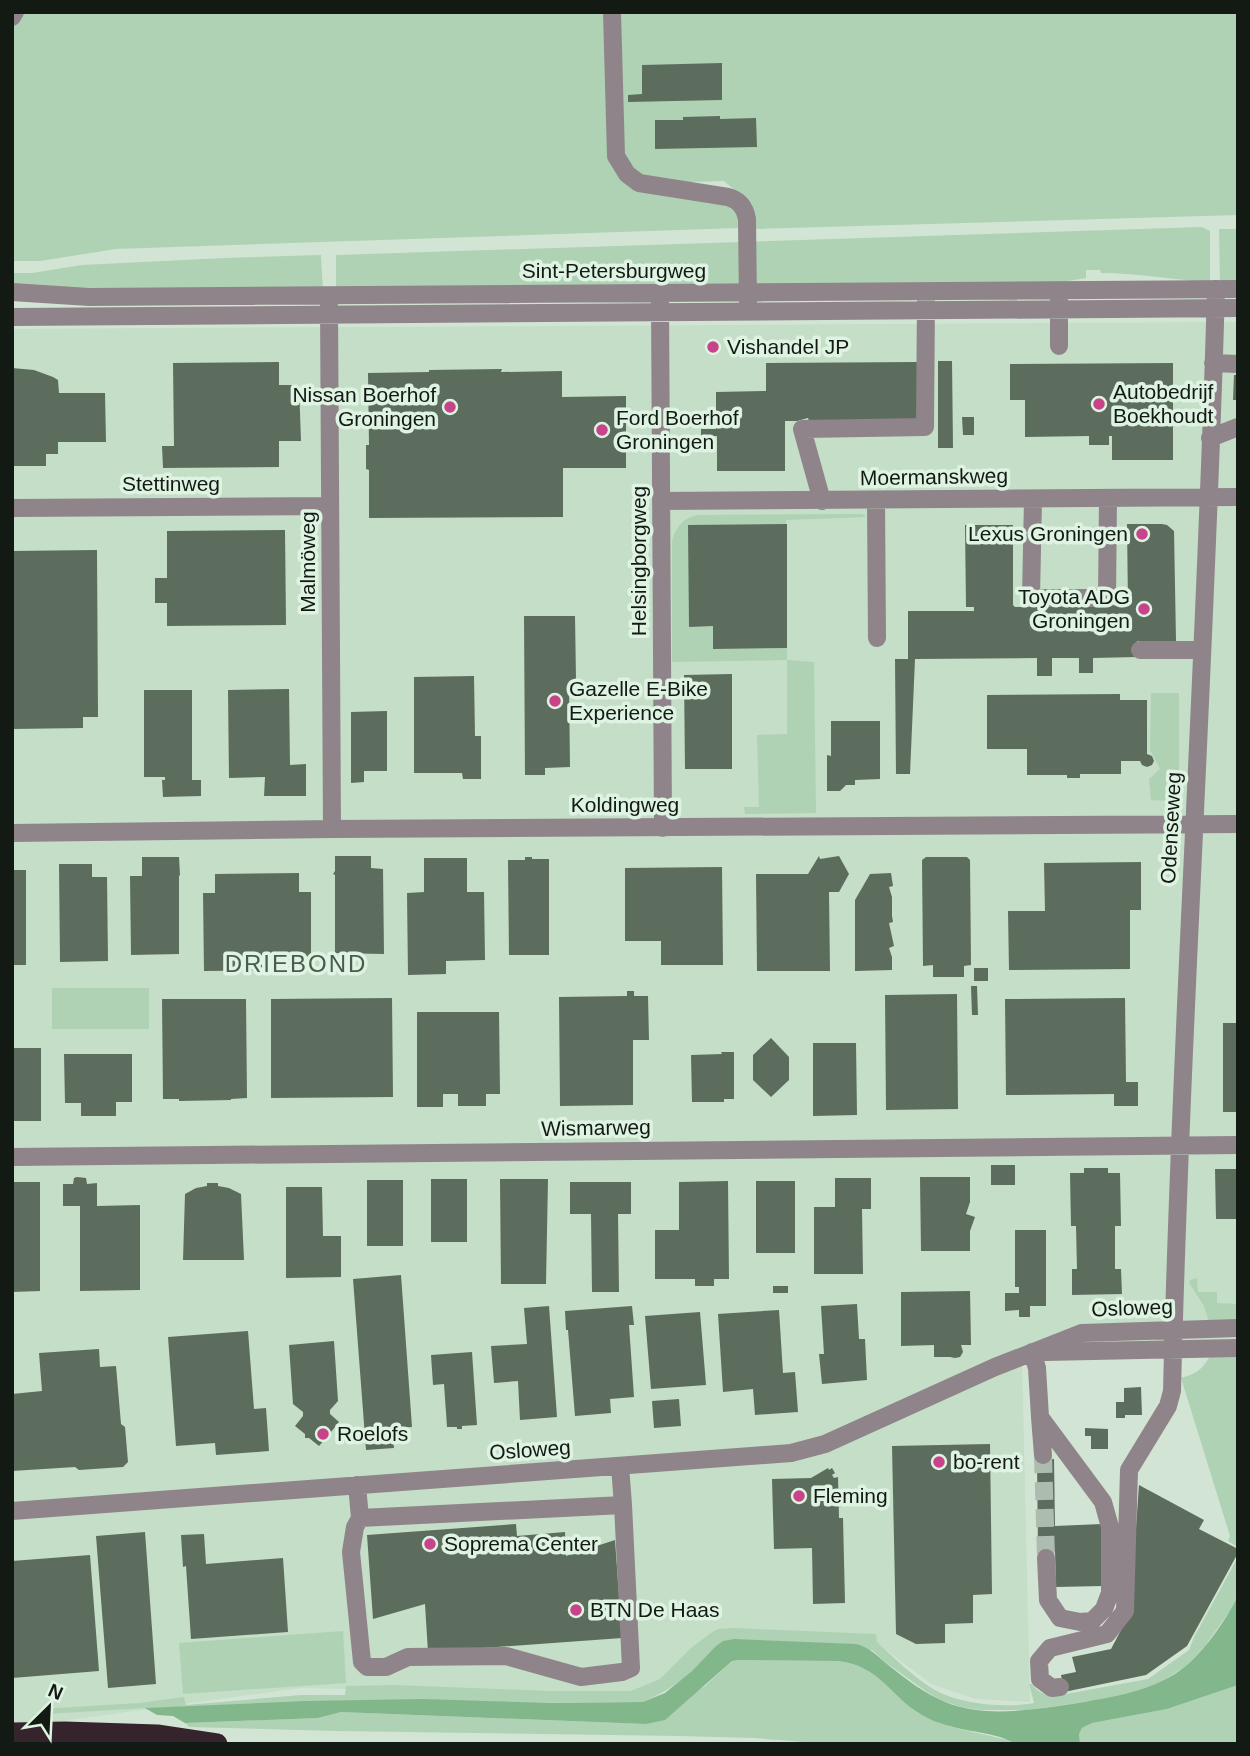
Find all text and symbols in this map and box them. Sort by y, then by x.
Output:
street label: Sint-Petersburgweg [522,259,706,282]
place label: Vishandel JP [727,335,849,358]
marker: Vishandel JP [705,339,721,355]
place label: Autobedrijf Boekhoudt [1113,380,1214,427]
place label: Nissan Boerhof Groningen [292,383,436,430]
marker: Autobedrijf Boekhoudt [1091,396,1107,412]
marker: Nissan Boerhof Groningen [442,399,458,415]
place label: Ford Boerhof Groningen [616,406,739,453]
marker: Ford Boerhof Groningen [594,422,610,438]
street label: Moermanskweg [860,464,1008,489]
street label: Stettinweg [122,472,220,495]
street label: Helsingborgweg [627,486,650,636]
street label: Malmöweg [296,511,319,613]
place label: Lexus Groningen [968,522,1128,545]
marker: Lexus Groningen [1134,526,1150,542]
place label: Toyota ADG Groningen [1018,585,1130,632]
marker: Toyota ADG Groningen [1136,601,1152,617]
place label: Gazelle E-Bike Experience [569,677,708,724]
marker: Gazelle E-Bike Experience [547,693,563,709]
street label: Odenseweg [1156,771,1185,885]
street label: Koldingweg [571,793,679,816]
district label: DRIEBOND [225,950,367,977]
street label: Wismarweg [541,1115,651,1140]
street label: Osloweg [1091,1295,1173,1320]
place label: Roelofs [337,1422,408,1445]
marker: Roelofs [315,1426,331,1442]
street label: Osloweg [488,1435,572,1464]
place label: bo-rent [953,1450,1020,1473]
marker: bo-rent [931,1454,947,1470]
place label: Fleming [813,1484,888,1507]
marker: Fleming [791,1488,807,1504]
place label: Soprema Center [444,1532,598,1555]
marker: Soprema Center [422,1536,438,1552]
place label: BTN De Haas [590,1598,720,1621]
marker: BTN De Haas [568,1602,584,1618]
north arrow [14,1672,84,1742]
text: N [45,1680,66,1704]

